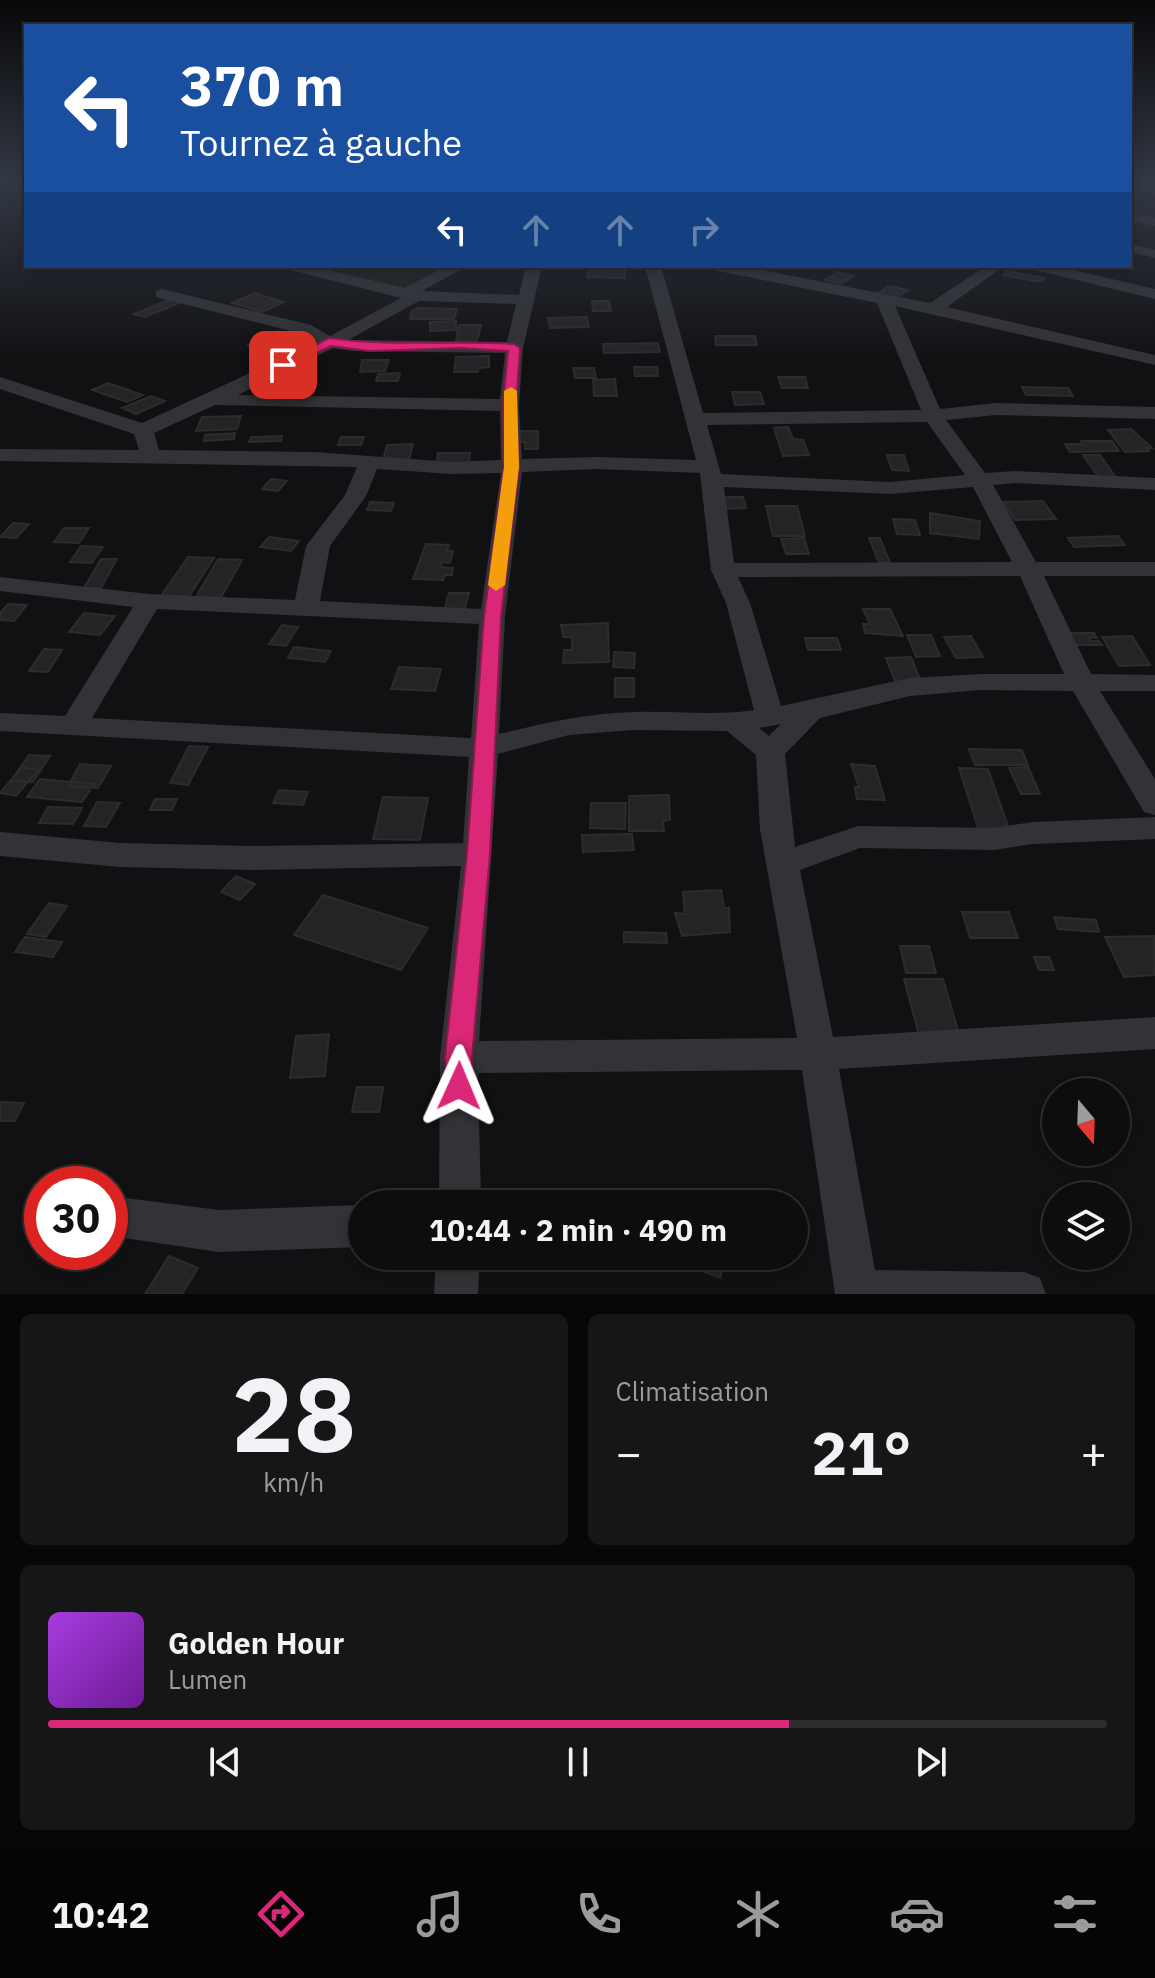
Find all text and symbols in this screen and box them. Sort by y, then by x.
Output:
text: 370 m [180,49,344,121]
icon: left [48,56,152,160]
text: Tournez à gauche [180,119,462,166]
icon: left [430,208,474,252]
icon: ahead [514,208,558,252]
icon: ahead [598,208,642,252]
icon: right [682,208,726,252]
pin [249,331,317,399]
icon: arrive [261,343,305,387]
position arrow [417,1044,501,1128]
north arrow [1042,1078,1130,1166]
map controls [1042,1078,1130,1270]
speed limit sign: 30 [24,1166,128,1270]
button: layers [1042,1182,1130,1270]
text: 10:44 · 2 min · 490 m [429,1210,727,1249]
text: 28 [231,1345,356,1481]
text: Climatisation [616,1374,769,1408]
text: 21° [811,1413,911,1492]
text: − [616,1424,642,1481]
text: + [1081,1424,1107,1481]
text: km/h [263,1465,324,1499]
text: Golden Hour [168,1623,344,1662]
text: Lumen [168,1662,247,1696]
icon: previous [203,1740,247,1784]
icon: pause [556,1740,600,1784]
icon: next [909,1740,953,1784]
icon: directions [253,1886,309,1942]
icon: music [412,1886,468,1942]
icon: phone [571,1886,627,1942]
icon: climate [730,1886,786,1942]
icon: car [889,1886,945,1942]
icon: filters [1047,1886,1103,1942]
text: 10:42 [51,1891,150,1938]

